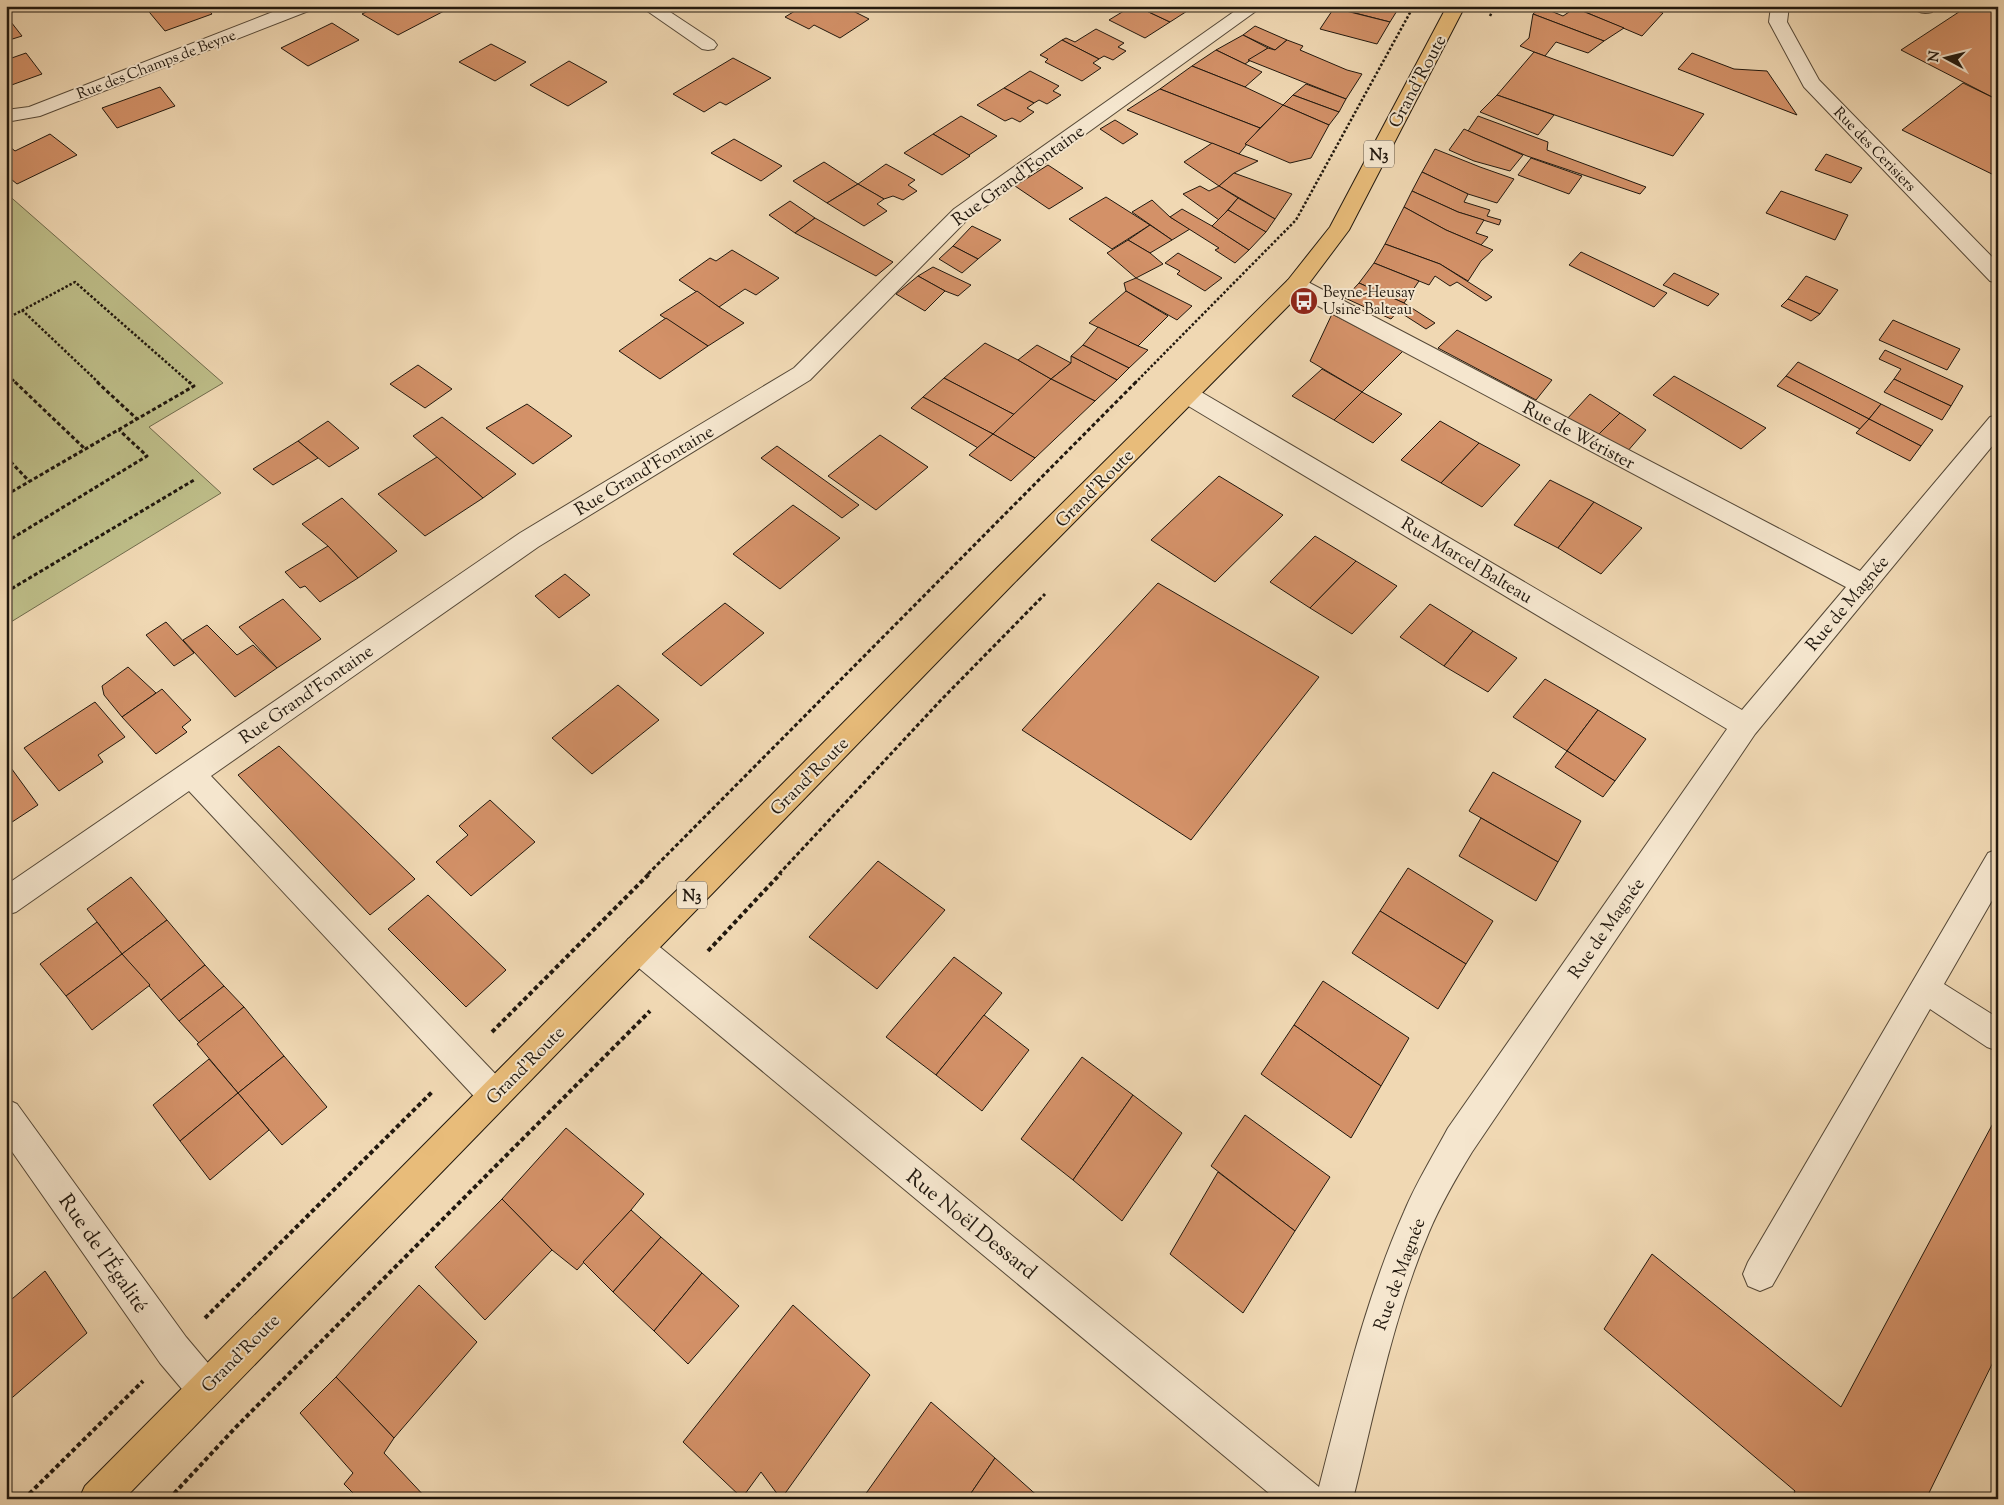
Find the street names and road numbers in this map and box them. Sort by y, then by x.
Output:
street label: Rue des Champs de Beyne [74,25,239,105]
street label: Grand'Route [1383,31,1454,133]
street label: Rue des Cerisiers [1828,103,1920,197]
street label: Rue Grand'Fontaine [947,120,1091,234]
road number: N3 [1364,140,1394,168]
street label: Rue de Wérister [1517,396,1639,477]
street label: Rue Grand'Fontaine [570,420,720,524]
street label: Grand'Route [1050,444,1141,535]
street label: Rue Marcel Balteau [1395,512,1537,611]
street label: Rue de Magnée [1801,551,1896,658]
street label: Rue Grand'Fontaine [235,640,379,752]
street label: Grand'Route [765,732,856,823]
street label: Rue de Magnée [1563,873,1652,985]
road number: N3 [677,882,707,908]
street label: Grand'Route [481,1021,572,1112]
street label: Rue Noël Dessard [899,1163,1043,1288]
street label: Rue de l'Égalité [50,1189,155,1320]
street label: Rue de Magnée [1369,1215,1433,1334]
street label: Grand'Route [196,1309,287,1400]

